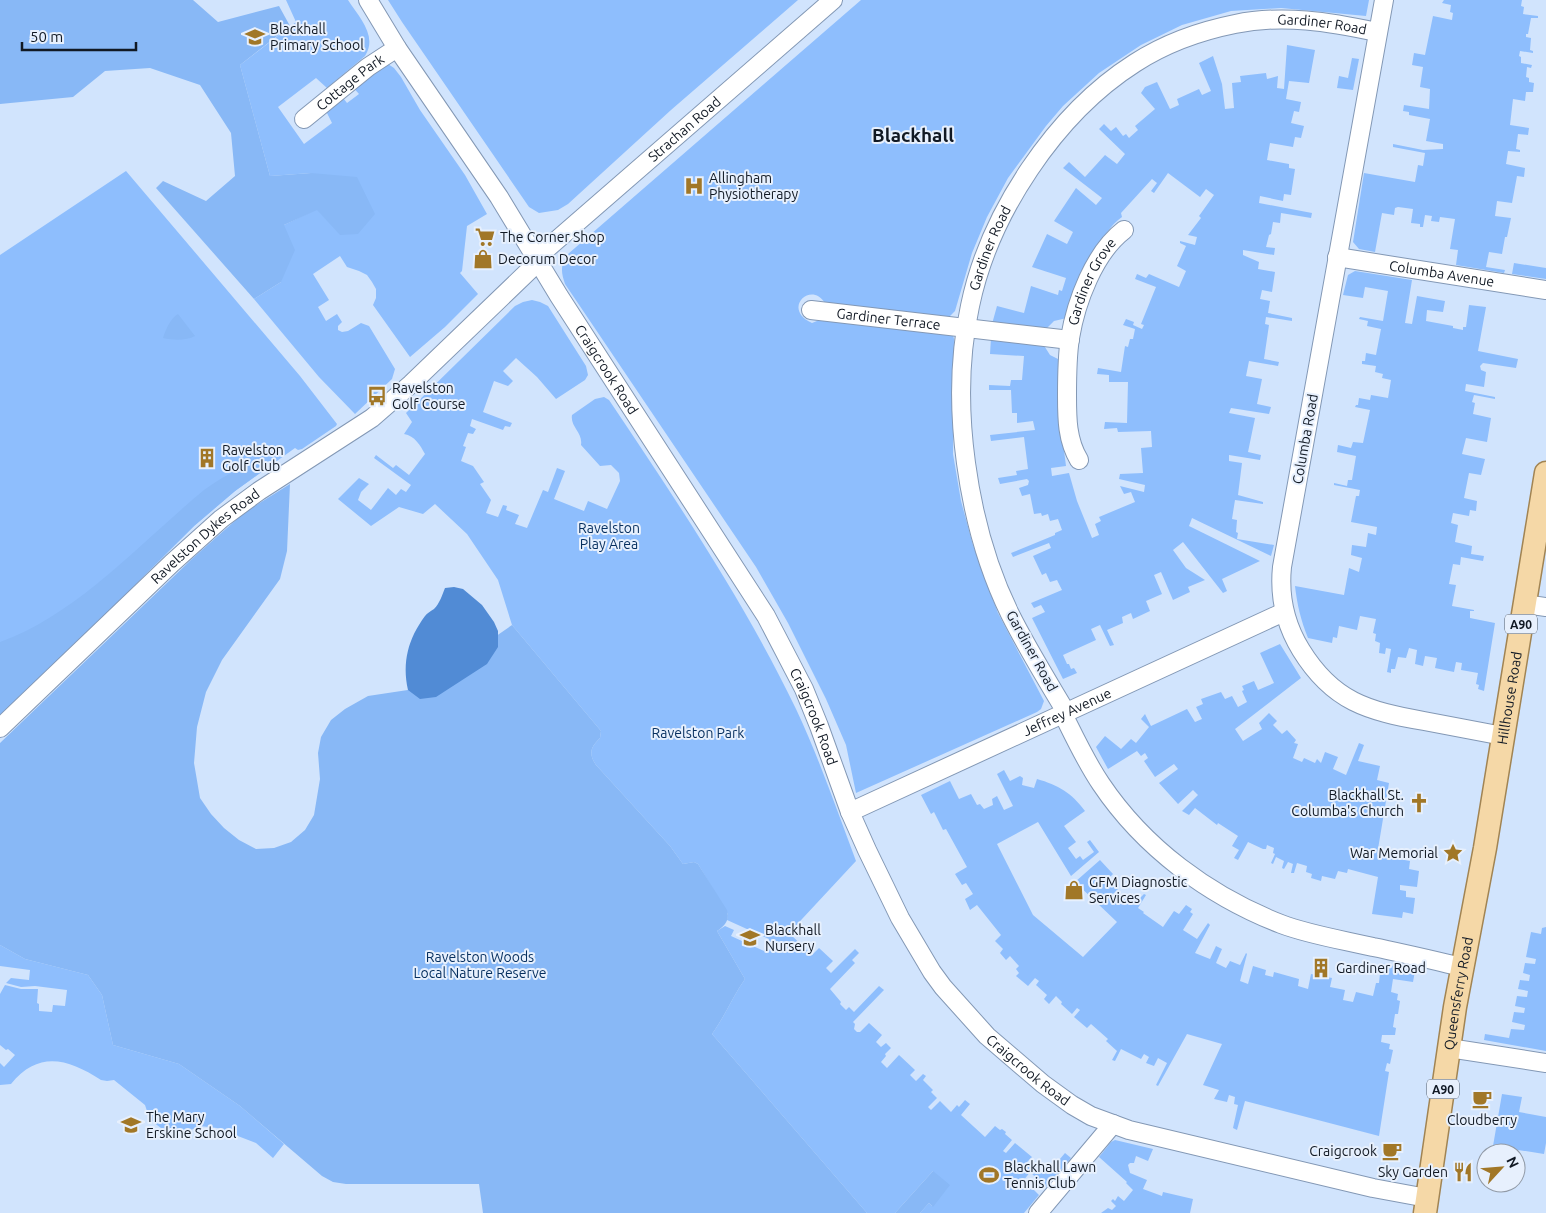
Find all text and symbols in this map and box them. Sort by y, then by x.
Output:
street label: Gardiner Road [1277,11,1368,38]
scale bar [22,20,136,52]
place label: Blackhall Primary School [270,21,364,53]
school or university icon: Blackhall Primary School [244,26,266,48]
text: 50 m [30,28,63,45]
street label: Cottage Park [313,51,387,114]
street label: Strachan Road [645,93,724,165]
district label: Blackhall [872,124,954,146]
place label: Allingham Physiotherapy [709,170,799,202]
hospital icon: Allingham Physiotherapy [683,175,705,197]
street label: Gardiner Road [966,203,1014,292]
supermarket icon: The Corner Shop [474,226,496,248]
place label: The Corner Shop [500,229,605,245]
street label: Gardiner Grove [1065,235,1119,327]
shop icon: Decorum Decor [472,248,494,270]
place label: Decorum Decor [498,251,597,267]
street label: Columba Avenue [1388,257,1495,290]
street label: Gardiner Terrace [836,305,941,333]
street label: Craigcrook Road [572,322,641,417]
place label: Ravelston Golf Course [392,380,466,412]
bus stop icon: Ravelston Golf Course [366,385,388,407]
street label: Columba Road [1289,393,1321,485]
place label: Ravelston Golf Club [222,442,284,474]
building icon: Ravelston Golf Club [196,447,218,469]
street label: Ravelston Dykes Road [147,485,263,587]
park label: Ravelston Play Area [578,520,640,552]
street label: Gardiner Road [1003,608,1061,694]
road number: A90 [1505,614,1537,634]
street label: Hillhouse Road [1494,650,1525,746]
street label: Craigcrook Road [787,665,840,767]
street label: Jeffrey Avenue [1020,685,1114,739]
park label: Ravelston Park [652,725,744,741]
place label: Blackhall St. Columba's Church [1291,787,1404,819]
church icon: Blackhall St. Columba's Church [1408,792,1430,814]
place icon: War Memorial [1442,842,1464,864]
place label: War Memorial [1350,845,1438,861]
place label: GFM Diagnostic Services [1089,874,1188,906]
shop icon: GFM Diagnostic Services [1063,879,1085,901]
place label: Blackhall Nursery [765,922,821,954]
school or university icon: Blackhall Nursery [739,927,761,949]
street label: Queensferry Road [1441,936,1476,1051]
park label: Ravelston Woods Local Nature Reserve [413,949,547,981]
building icon: Gardiner Road [1310,957,1332,979]
place label: Gardiner Road [1336,960,1426,976]
street label: Craigcrook Road [983,1031,1073,1109]
road number: A90 [1427,1080,1459,1098]
cafe icon: Cloudberry [1471,1088,1493,1110]
place label: The Mary Erskine School [146,1109,237,1141]
place label: Cloudberry [1447,1112,1517,1128]
school or university icon: The Mary Erskine School [120,1114,142,1136]
cafe icon: Craigcrook [1381,1140,1403,1162]
place label: Craigcrook [1309,1143,1377,1159]
north arrow [1476,1143,1526,1193]
text: N [1503,1154,1522,1171]
place label: Blackhall Lawn Tennis Club [1004,1159,1096,1191]
restaurant icon: Sky Garden [1452,1161,1474,1183]
sports icon: Blackhall Lawn Tennis Club [978,1164,1000,1186]
place label: Sky Garden [1378,1164,1448,1180]

